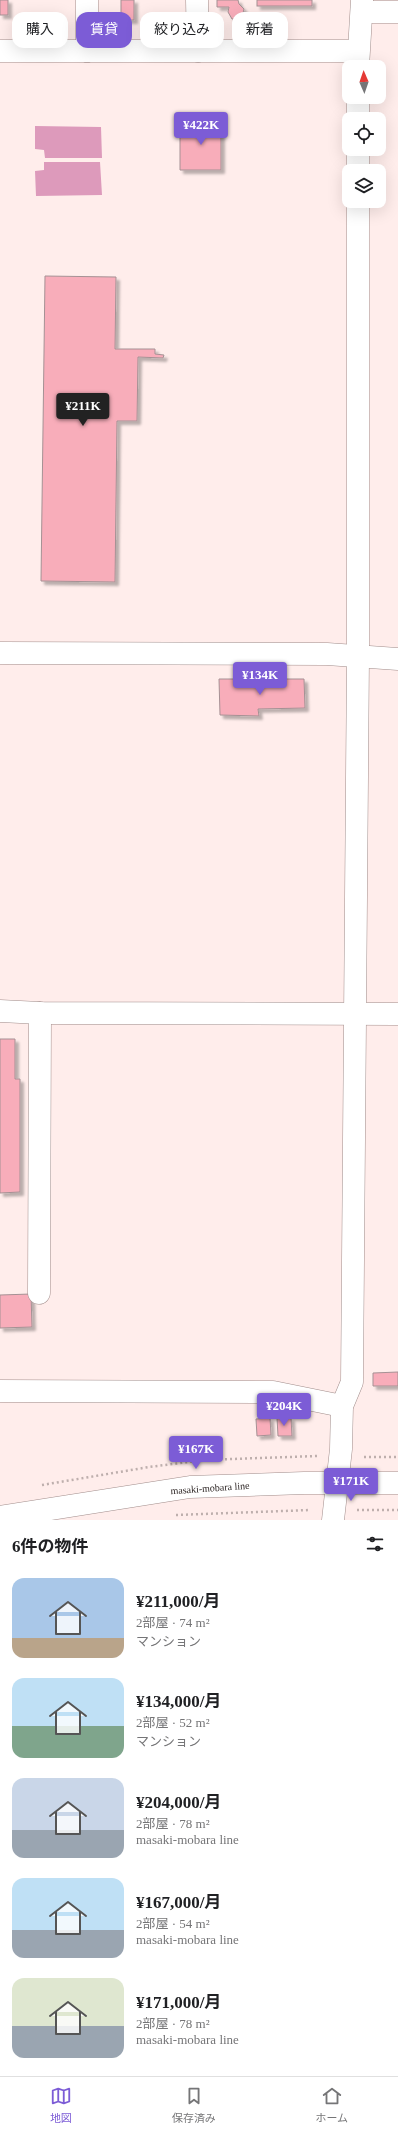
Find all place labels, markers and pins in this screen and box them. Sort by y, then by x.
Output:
pin: ¥422K [173,112,229,146]
pin: ¥211K [55,393,111,427]
pin: ¥134K [232,662,288,696]
pin: ¥204K [256,1393,312,1427]
pin: ¥167K [168,1436,224,1470]
pin: ¥171K [323,1468,379,1502]

